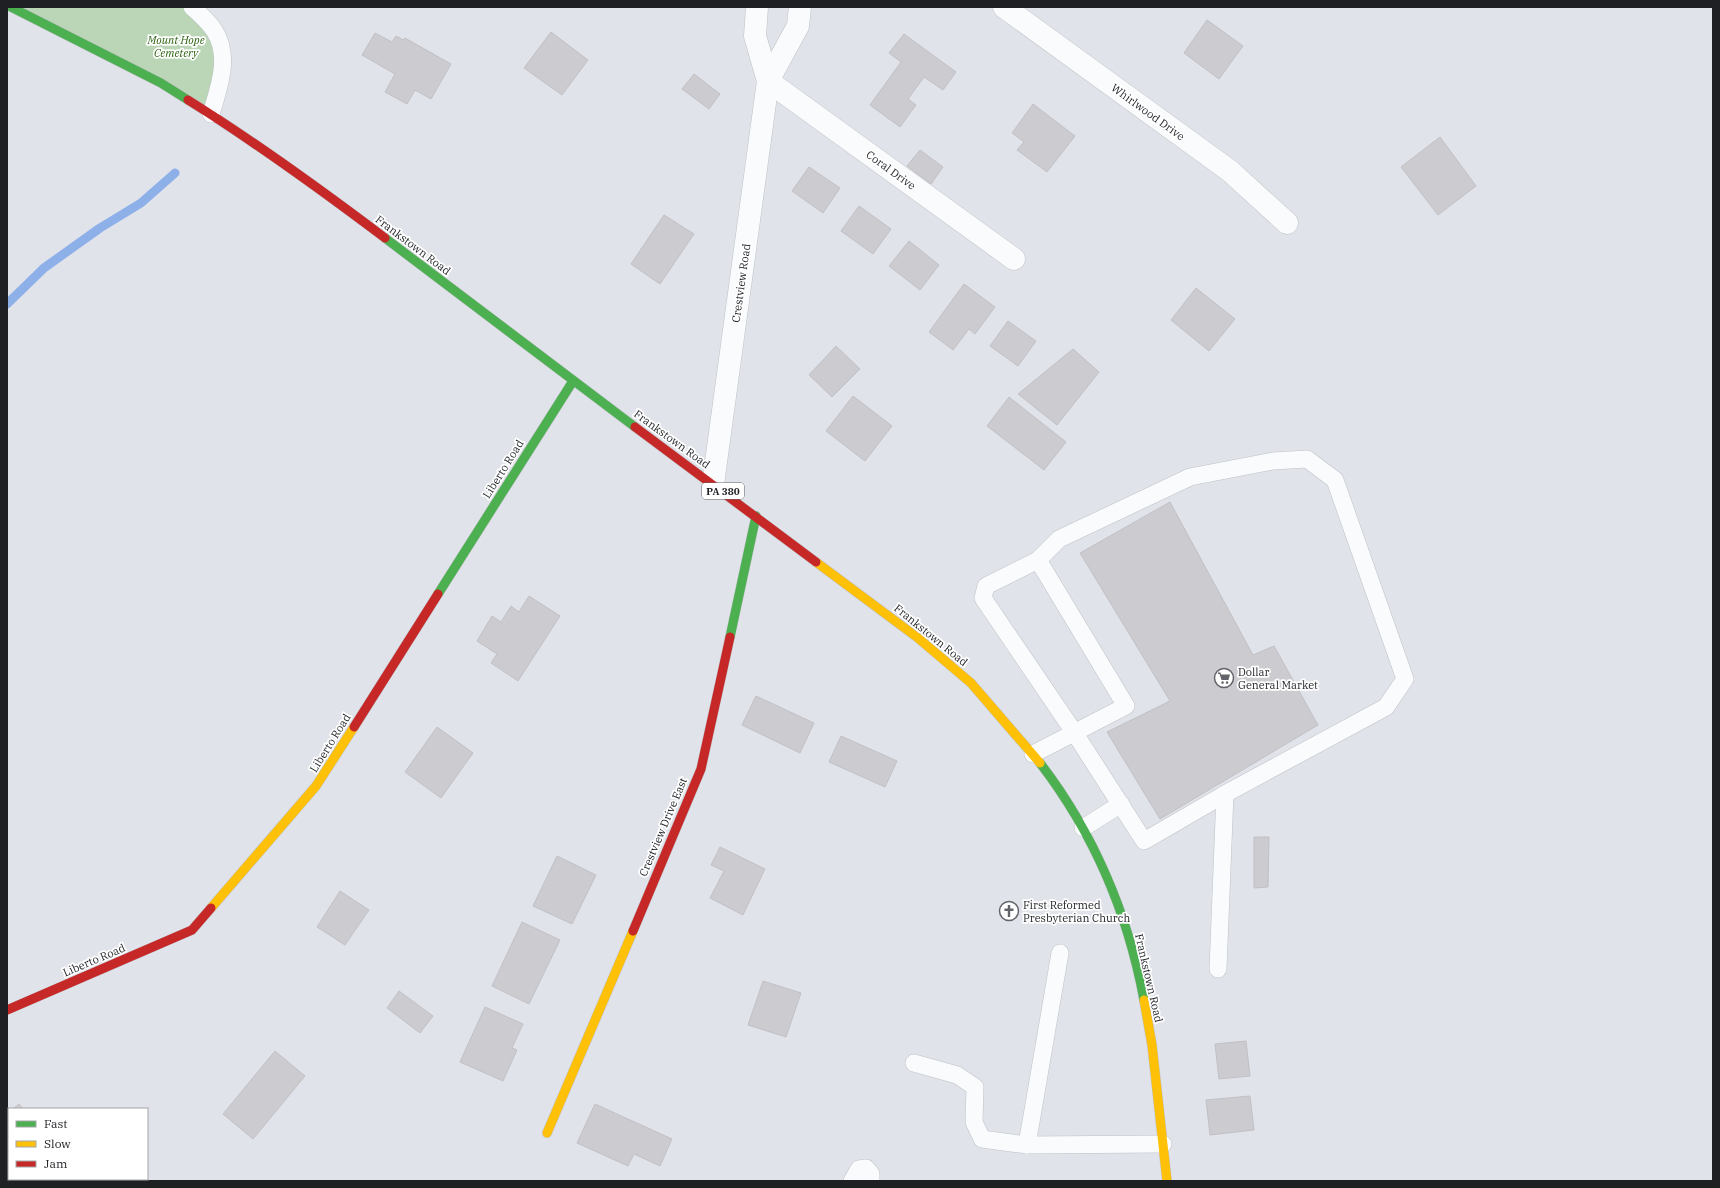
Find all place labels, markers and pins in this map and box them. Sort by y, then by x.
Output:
place label: Dollar General Market [1238,665,1318,692]
supermarket icon: Dollar General Market [1213,667,1235,689]
place label: First Reformed Presbyterian Church [1023,898,1130,925]
church icon: First Reformed Presbyterian Church [998,900,1020,922]

